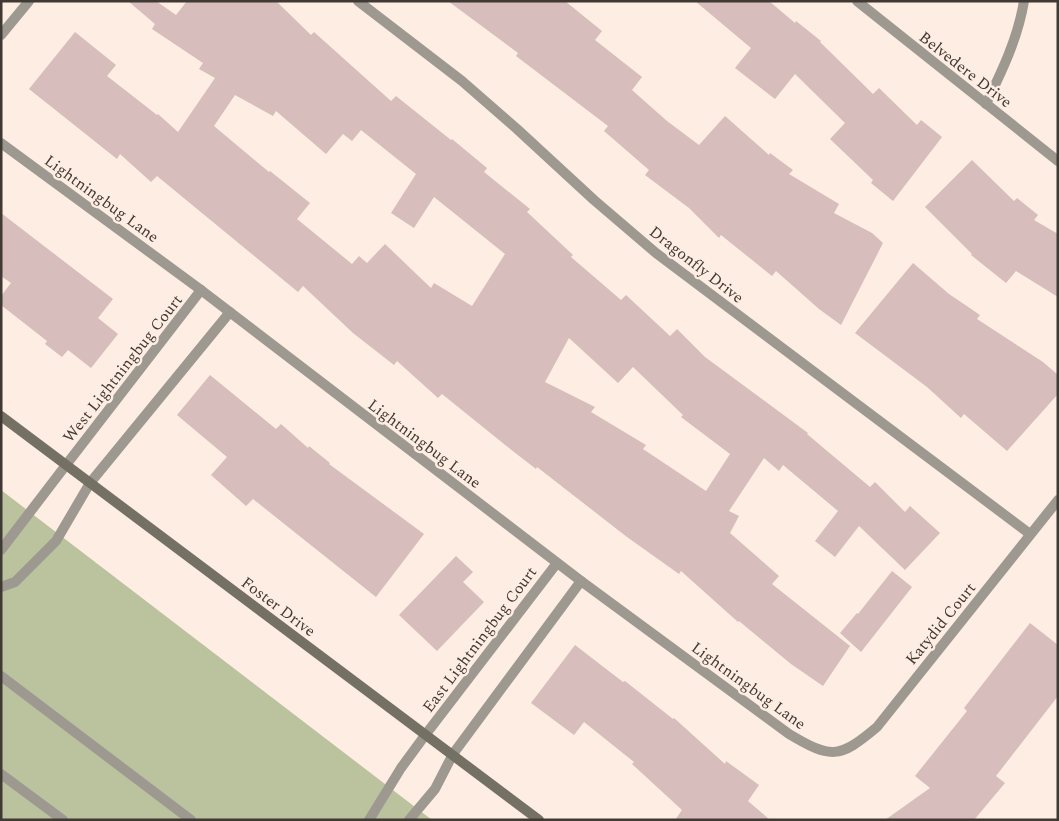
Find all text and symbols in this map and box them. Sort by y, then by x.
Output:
street label: Belvedere Drive [914,26,1017,114]
street label: Lightningbug Lane [39,149,164,249]
street label: Dragonfly Drive [644,220,749,309]
street label: West Lightningbug Court [57,289,189,448]
street label: Lightningbug Lane [363,393,486,495]
street label: East Lightningbug Court [417,561,543,718]
street label: Foster Drive [236,571,321,643]
street label: Katydid Court [900,577,982,670]
street label: Lightningbug Lane [686,636,811,736]

